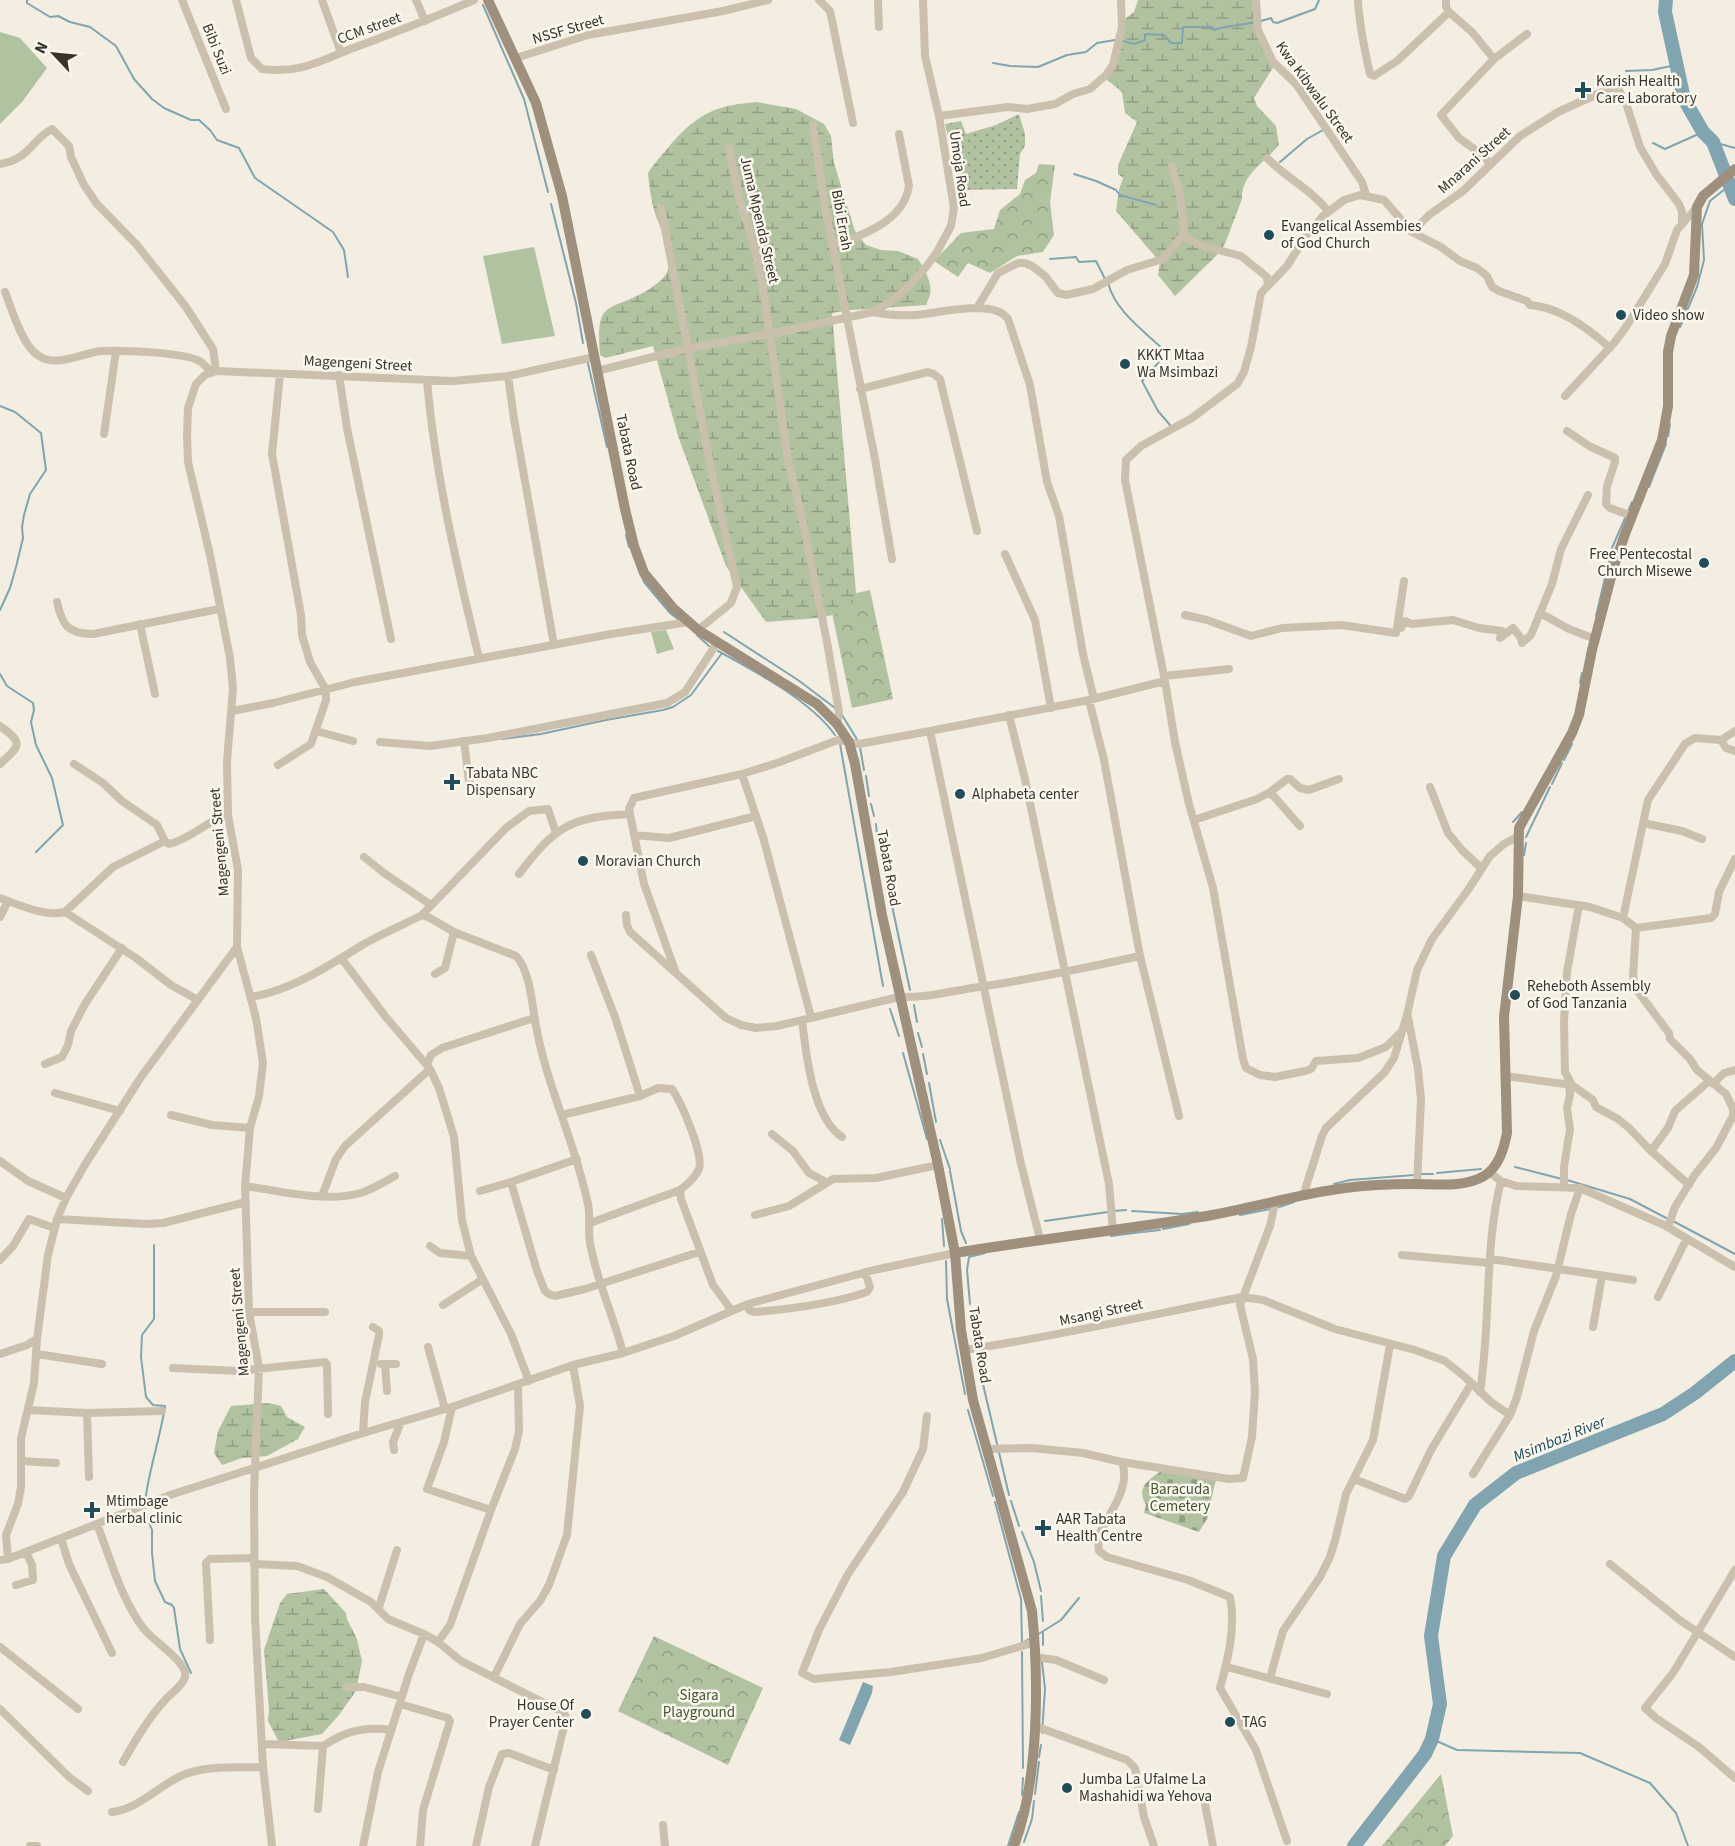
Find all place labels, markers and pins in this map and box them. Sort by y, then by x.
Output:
place label: Karish Health Care Laboratory [1596,71,1697,109]
marker: Karish Health Care Laboratory [1574,81,1592,99]
place label: Evangelical Assembies of God Church [1281,216,1421,254]
marker: Evangelical Assembies of God Church [1262,228,1276,242]
place label: Video show [1633,305,1705,326]
marker: Video show [1614,308,1628,322]
place label: KKKT Mtaa Wa Msimbazi [1137,345,1218,383]
marker: KKKT Mtaa Wa Msimbazi [1118,357,1132,371]
place label: Free Pentecostal Church Misewe [1589,544,1692,582]
marker: Free Pentecostal Church Misewe [1697,556,1711,570]
place label: Tabata NBC Dispensary [466,763,539,801]
marker: Tabata NBC Dispensary [443,773,461,791]
place label: Alphabeta center [972,784,1079,805]
marker: Alphabeta center [953,787,967,801]
place label: Moravian Church [595,851,701,872]
marker: Moravian Church [576,854,590,868]
place label: Reheboth Assembly of God Tanzania [1527,976,1651,1014]
marker: Reheboth Assembly of God Tanzania [1508,988,1522,1002]
place label: Mtimbage herbal clinic [106,1491,183,1529]
marker: Mtimbage herbal clinic [83,1501,101,1519]
place label: AAR Tabata Health Centre [1056,1509,1142,1547]
marker: AAR Tabata Health Centre [1034,1519,1052,1537]
place label: House Of Prayer Center [489,1695,575,1733]
marker: House Of Prayer Center [579,1707,593,1721]
place label: TAG [1242,1712,1267,1733]
marker: TAG [1223,1715,1237,1729]
place label: Jumba La Ufalme La Mashahidi wa Yehova [1079,1769,1212,1807]
marker: Jumba La Ufalme La Mashahidi wa Yehova [1060,1781,1074,1795]

